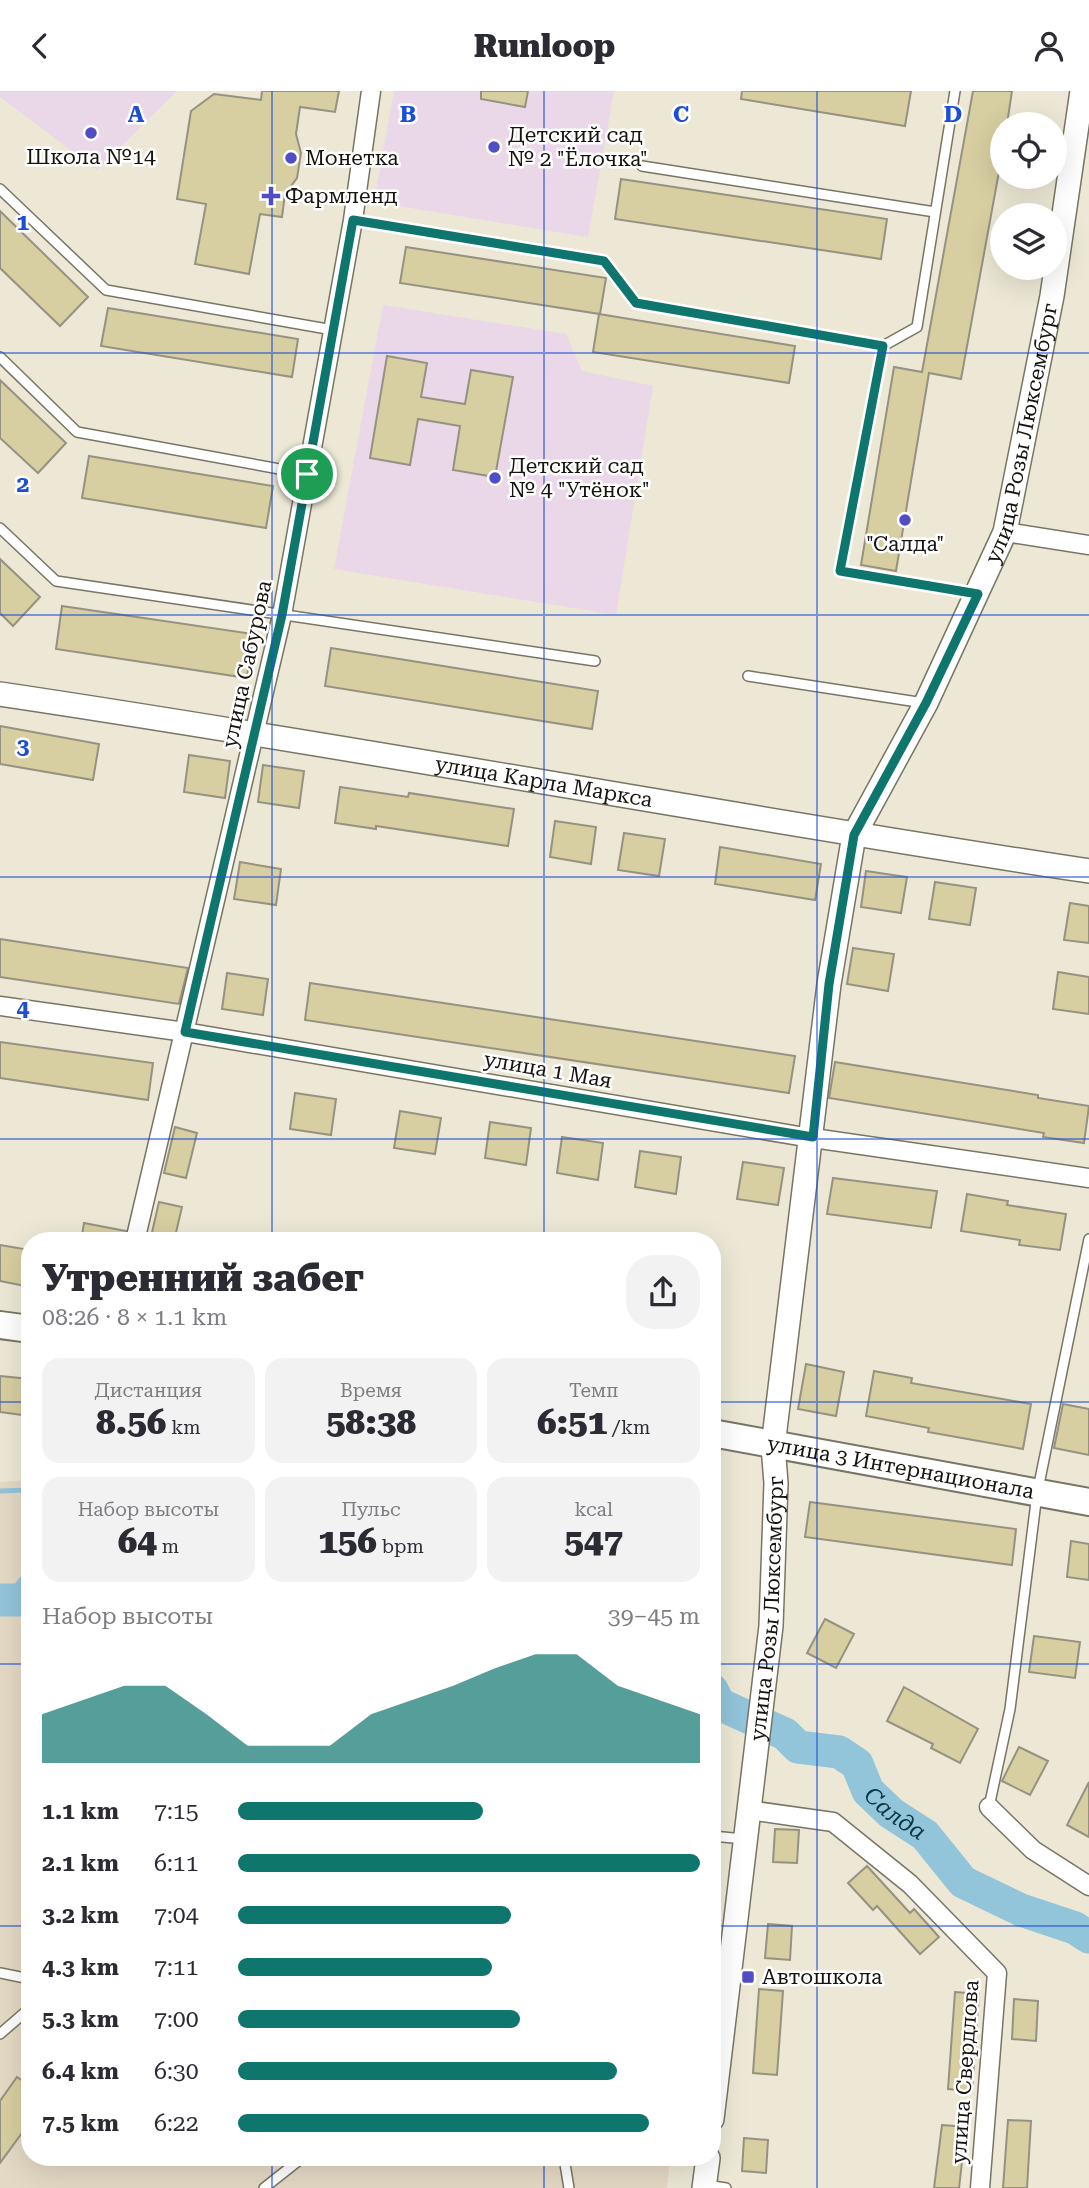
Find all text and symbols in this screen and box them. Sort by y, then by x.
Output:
icon: back [21,27,59,65]
text: Runloop [474,27,615,65]
icon: person [1030,27,1068,65]
text: A [128,101,145,128]
text: B [400,101,416,128]
text: C [673,101,689,128]
text: D [944,101,962,128]
map controls [990,112,1067,280]
button: locate [990,112,1067,189]
place label: Детский сад № 2 "Ёлочка" [508,123,648,171]
marker: Школа №14 [83,125,99,141]
marker: Детский сад № 2 "Ёлочка" [486,139,502,155]
place label: Школа №14 [26,145,156,169]
place label: Монетка [305,146,399,170]
marker: Монетка [283,150,299,166]
place label: Фармленд [285,184,397,208]
marker: Фармленд [263,188,279,204]
button: layers [990,203,1067,280]
text: 1 [17,209,30,236]
street label: улица Розы Люксембург [980,301,1062,567]
pin [277,444,337,504]
place label: Детский сад № 4 "Утёнок" [509,454,650,502]
icon: arrive [288,455,326,493]
marker: Детский сад № 4 "Утёнок" [487,470,503,486]
text: 2 [17,471,29,498]
marker: "Салда" [897,512,913,528]
place label: "Салда" [866,532,944,556]
street label: улица Сабурова [218,577,277,750]
text: 3 [17,733,30,760]
street label: улица Карла Маркса [433,752,655,812]
text: 4 [17,995,30,1022]
street label: улица 1 Мая [482,1047,614,1093]
button: share [626,1255,700,1329]
text: Утренний забег [42,1256,364,1300]
text: 08:26 · 8 × 1.1 km [42,1304,227,1331]
text: Дистанция [95,1379,202,1402]
text: Время [340,1379,402,1402]
text: Темп [569,1379,618,1402]
text: 8.56 [96,1402,166,1443]
text: 58:38 [326,1402,416,1443]
text: 6:51 [537,1402,607,1443]
text: km [166,1416,201,1439]
text: /km [607,1416,650,1439]
street label: улица 3 Интернационала [765,1431,1037,1504]
street label: улица Розы Люксембург [745,1475,788,1742]
text: Набор высоты [78,1498,219,1521]
text: Пульс [341,1498,401,1521]
text: kcal [575,1498,613,1521]
text: 64 [118,1521,157,1562]
text: 156 [318,1521,377,1562]
text: 547 [564,1521,623,1562]
text: m [157,1535,179,1558]
text: bpm [377,1535,424,1558]
text: Набор высоты [42,1603,213,1630]
text: 39–45 m [608,1603,700,1630]
water label: Салда [858,1782,931,1846]
text: 1.1 km [42,1798,119,1825]
text: 7:15 [154,1798,199,1825]
text: 2.1 km [42,1850,119,1877]
text: 6:11 [154,1850,199,1877]
text: 3.2 km [42,1902,119,1929]
text: 7:04 [154,1902,199,1929]
text: 4.3 km [42,1954,119,1981]
text: 7:11 [154,1954,199,1981]
place label: Автошкола [762,1965,883,1989]
marker: Автошкола [740,1969,756,1985]
street label: улица Свердлова [947,1978,983,2165]
text: 5.3 km [42,2006,119,2033]
text: 7:00 [154,2006,199,2033]
text: 6.4 km [42,2058,119,2085]
text: 6:30 [154,2058,199,2085]
text: 7.5 km [42,2110,119,2137]
text: 6:22 [154,2110,199,2137]

